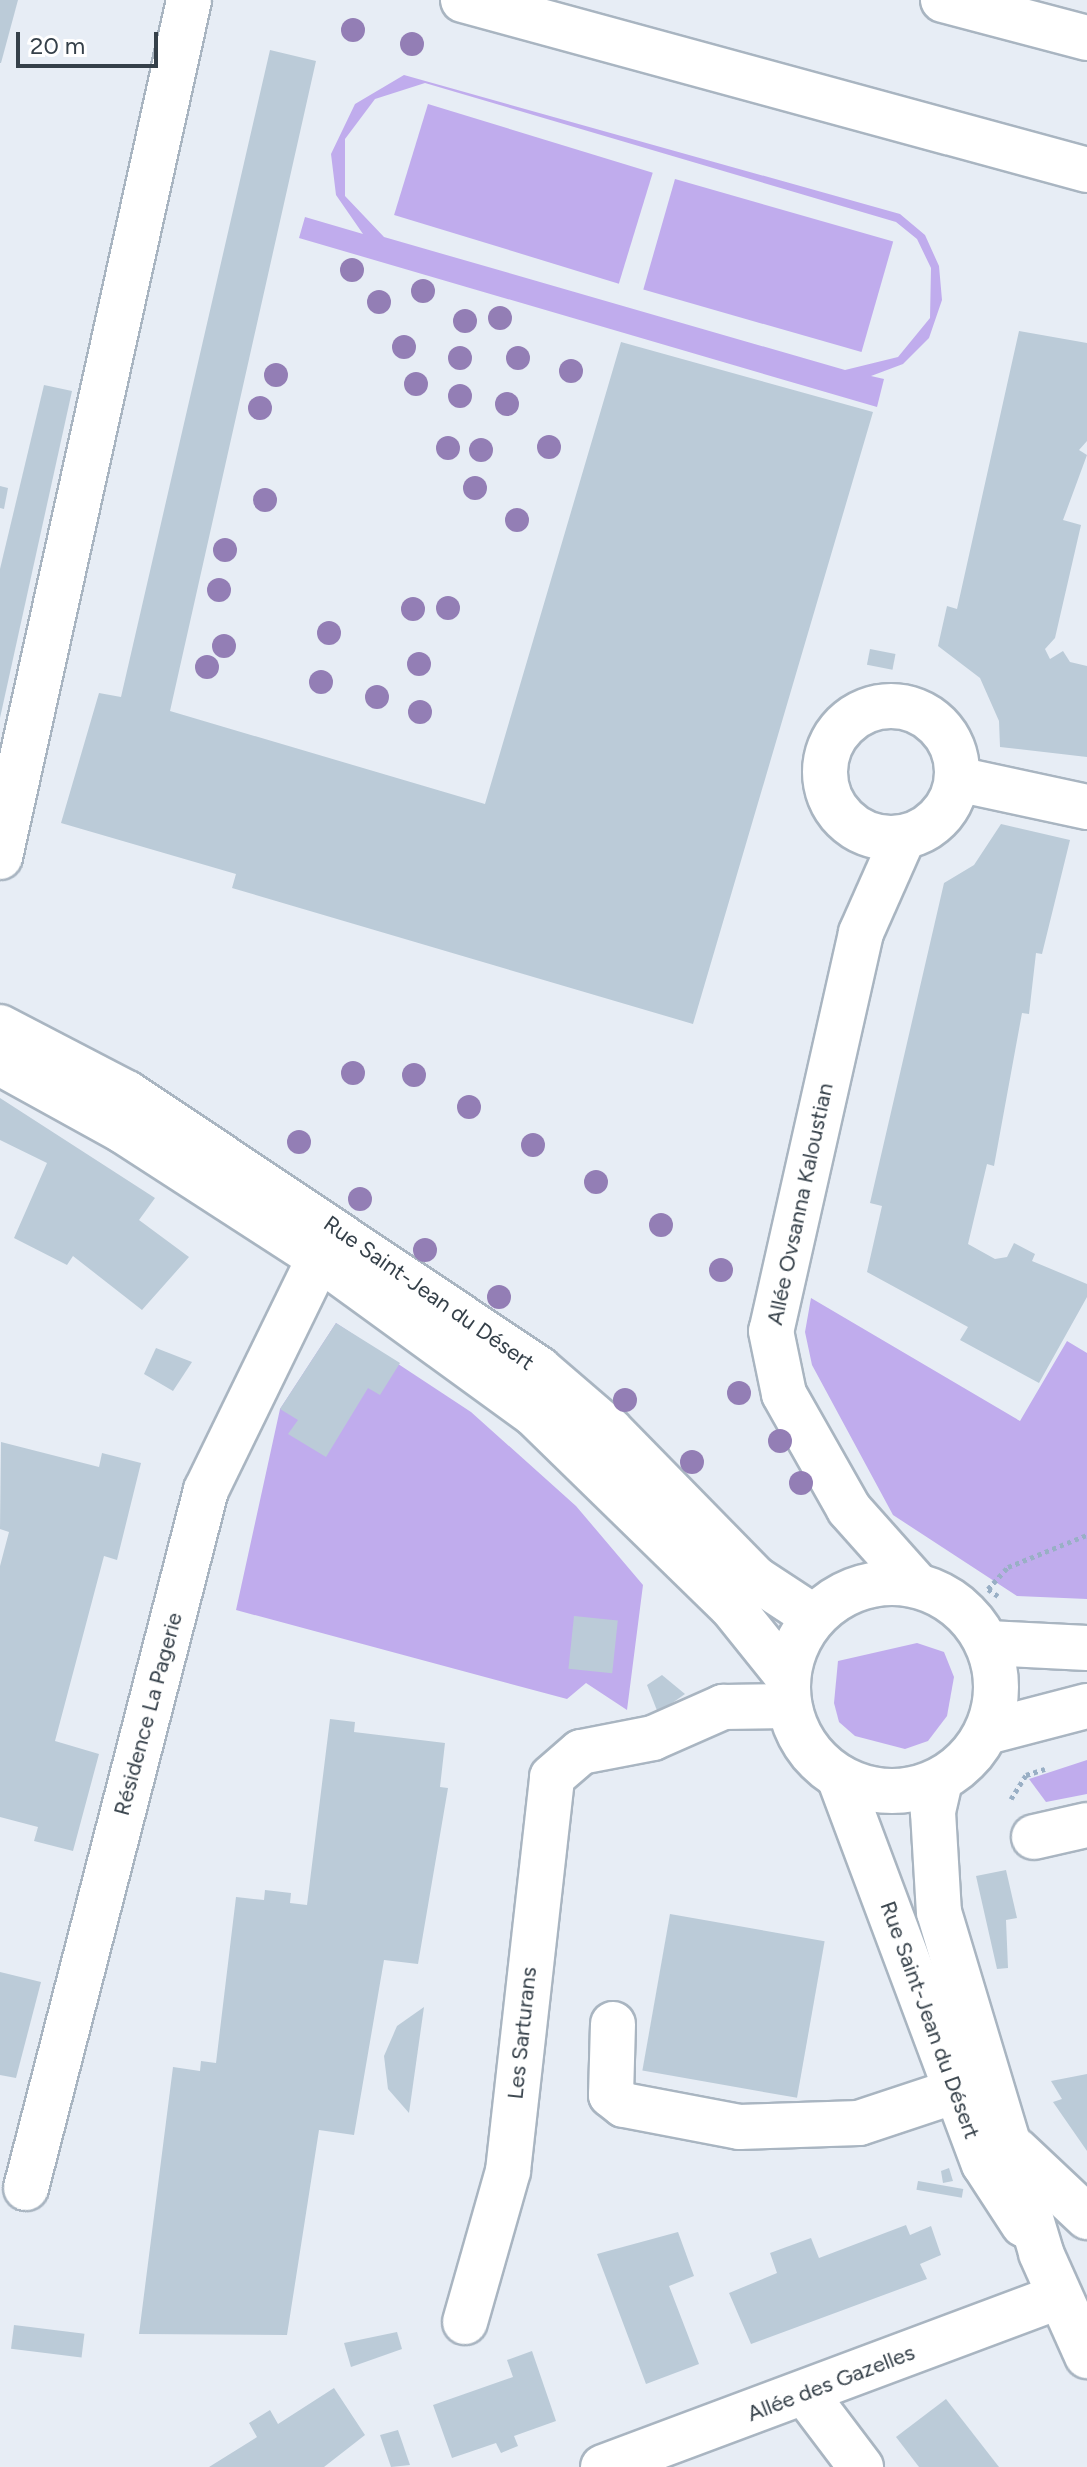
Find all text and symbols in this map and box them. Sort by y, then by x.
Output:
scale bar [20,16,162,66]
text: 20 m [30,31,85,60]
street label: Allée Ovsanna Kaloustian [761,1081,839,1327]
street label: Rue Saint-Jean du Désert [319,1210,539,1376]
street label: Résidence La Pagerie [108,1610,188,1818]
street label: Rue Saint-Jean du Désert [875,1897,985,2143]
street label: Les Sarturans [502,1965,542,2101]
street label: Allée des Gazelles [743,2339,919,2427]

